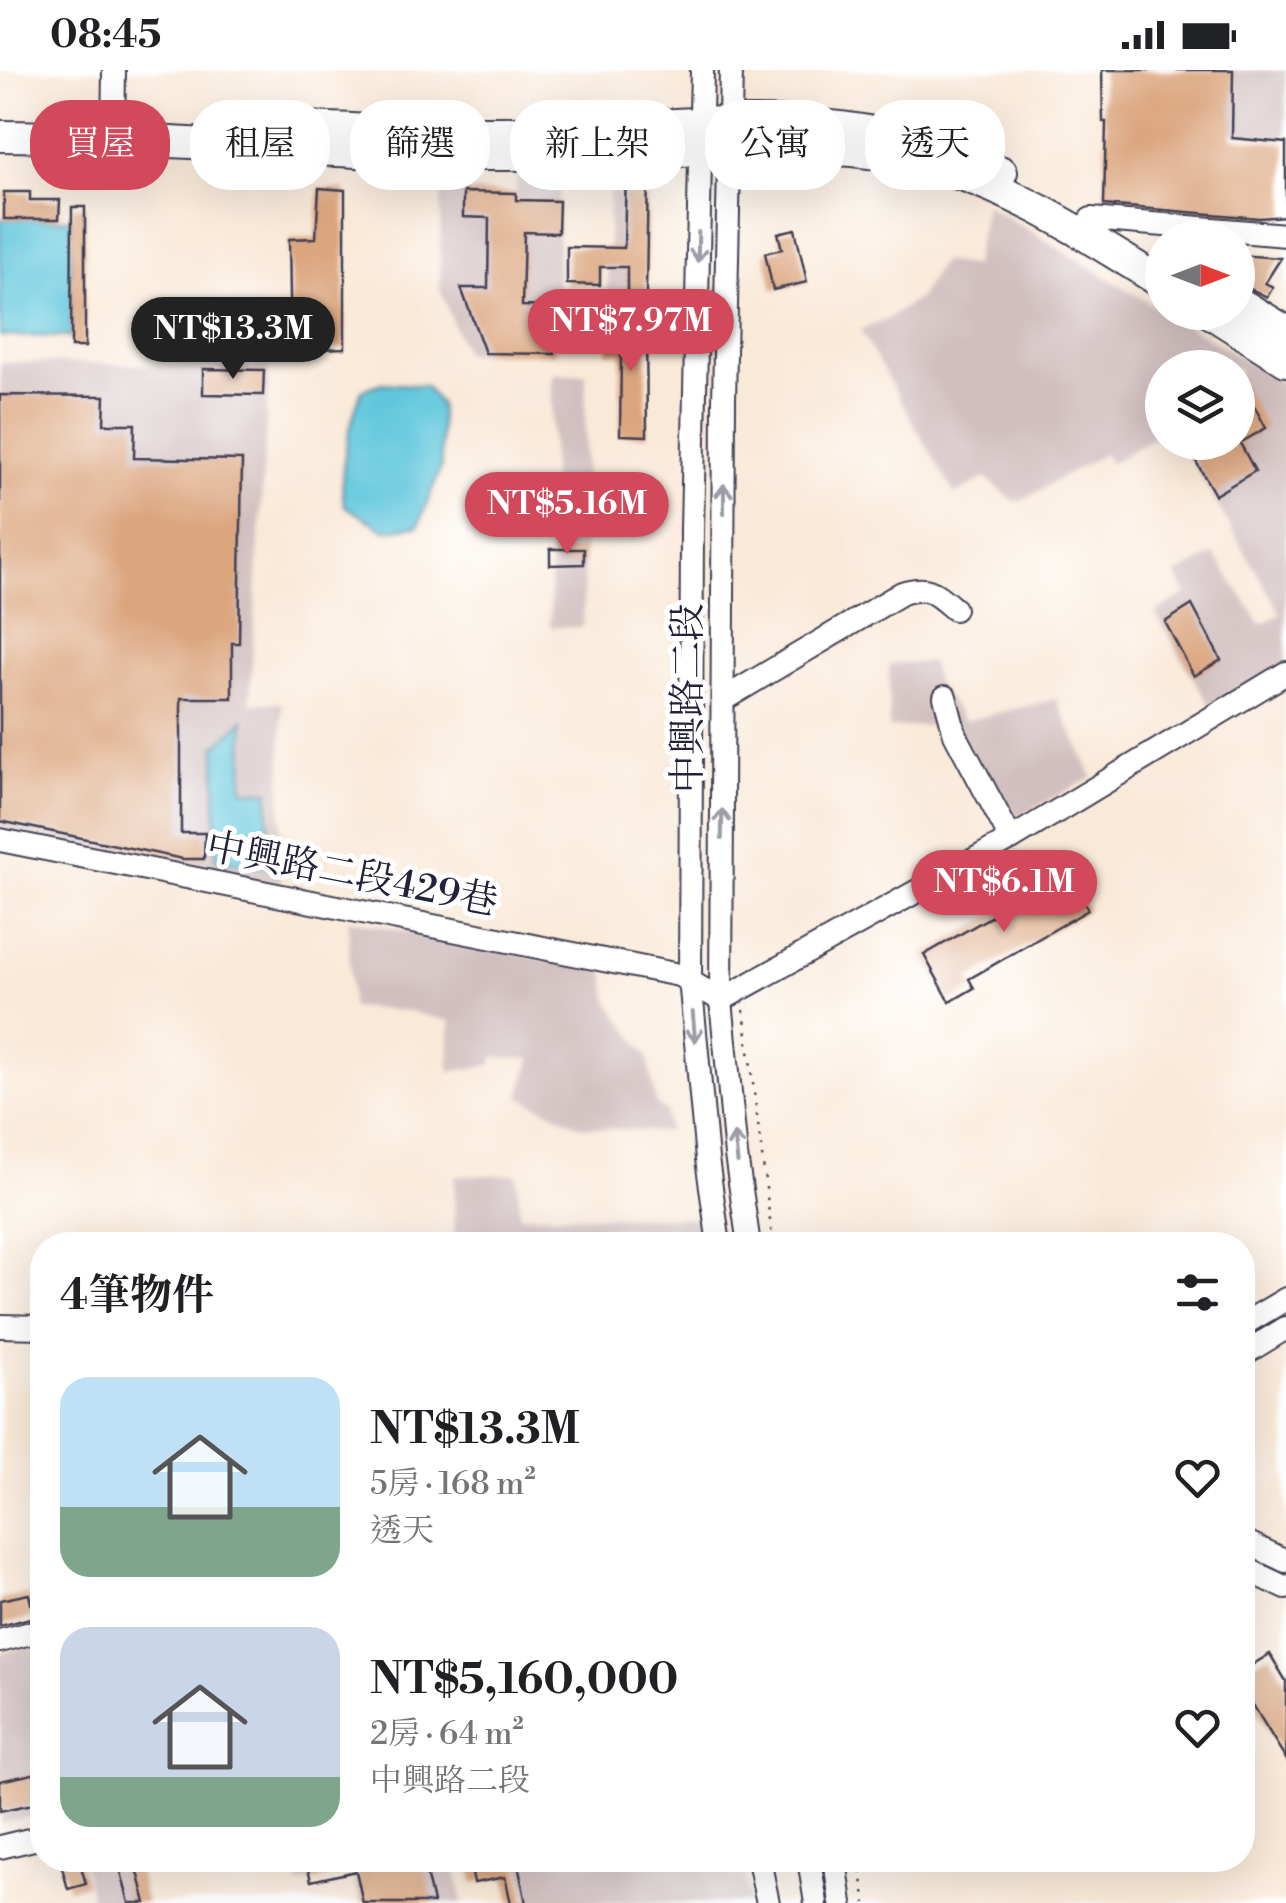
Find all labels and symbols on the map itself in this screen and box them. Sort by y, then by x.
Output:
north arrow [1145,220,1255,330]
one-way arrow [688,231,707,263]
pin: NT$7.97M [528,289,734,374]
pin: NT$13.3M [130,297,336,382]
pin: NT$5.16M [464,472,670,557]
one-way arrow [714,484,734,516]
street label: 中興路二段 [665,603,712,793]
one-way arrow [713,809,732,841]
street label: 中興路二段429巷 [203,824,501,926]
pin: NT$6.1M [912,850,1096,935]
one-way arrow [685,1011,704,1043]
one-way arrow [726,1133,745,1165]

